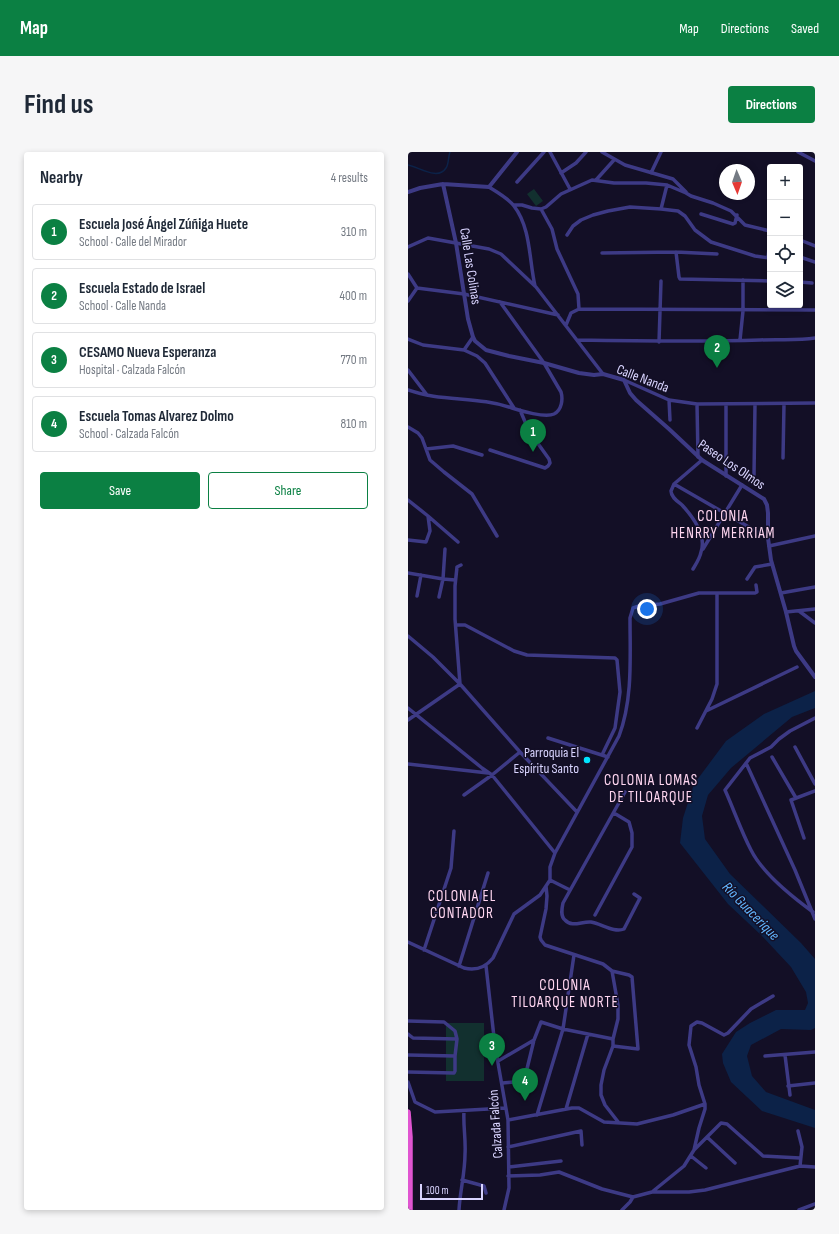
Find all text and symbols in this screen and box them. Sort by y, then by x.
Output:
text: Map [20,17,48,40]
text: Map [679,20,699,37]
text: Directions [721,20,769,37]
text: Saved [791,20,819,37]
button: Directions [728,86,815,123]
text: Find us [24,88,93,121]
north arrow [719,164,755,200]
map controls [767,164,803,308]
button: + [767,164,803,200]
text: Nearby [40,168,83,188]
text: 4 results [331,170,368,186]
button: − [767,200,803,236]
text: Escuela José Ángel Zúñiga Huete [79,215,248,234]
text: 1 [51,224,57,240]
text: 310 m [341,224,367,240]
street label: Calle Las Colinas [456,227,485,306]
text: School · Calle del Mirador [79,234,187,250]
button: locate [767,236,803,272]
button: layers [767,272,803,308]
text: Escuela Estado de Israel [79,279,205,298]
text: 2 [51,288,57,304]
text: 400 m [340,288,367,304]
text: School · Calle Nanda [79,298,166,314]
pin: 2 [704,335,730,368]
text: CESAMO Nueva Esperanza [79,343,216,362]
text: 3 [51,352,57,368]
text: 770 m [340,352,367,368]
street label: Calle Nanda [614,361,671,396]
text: Hospital · Calzada Falcón [79,362,185,378]
text: Escuela Tomas Alvarez Dolmo [79,407,234,426]
text: 4 [51,416,57,432]
text: 810 m [341,416,367,432]
pin: 1 [520,419,546,452]
text: School · Calzada Falcón [79,426,179,442]
street label: Paseo Los Olmos [695,436,768,493]
button: Save [40,472,200,509]
button: Share [208,472,368,509]
district label: COLONIA HENRRY MERRIAM [670,507,776,543]
your location [637,599,657,619]
place label: Parroquia El Espíritu Santo [513,744,579,777]
marker: Parroquia El Espíritu Santo [582,755,592,765]
district label: COLONIA LOMAS DE TILOARQUE [604,771,698,807]
water label: Río Guacerique [718,878,783,945]
district label: COLONIA EL CONTADOR [428,887,496,923]
district label: COLONIA TILOARQUE NORTE [511,976,619,1012]
pin: 3 [479,1033,505,1066]
pin: 4 [512,1068,538,1101]
street label: Calzada Falcón [485,1089,506,1159]
scale bar [420,1182,483,1201]
text: 100 m [426,1184,448,1197]

